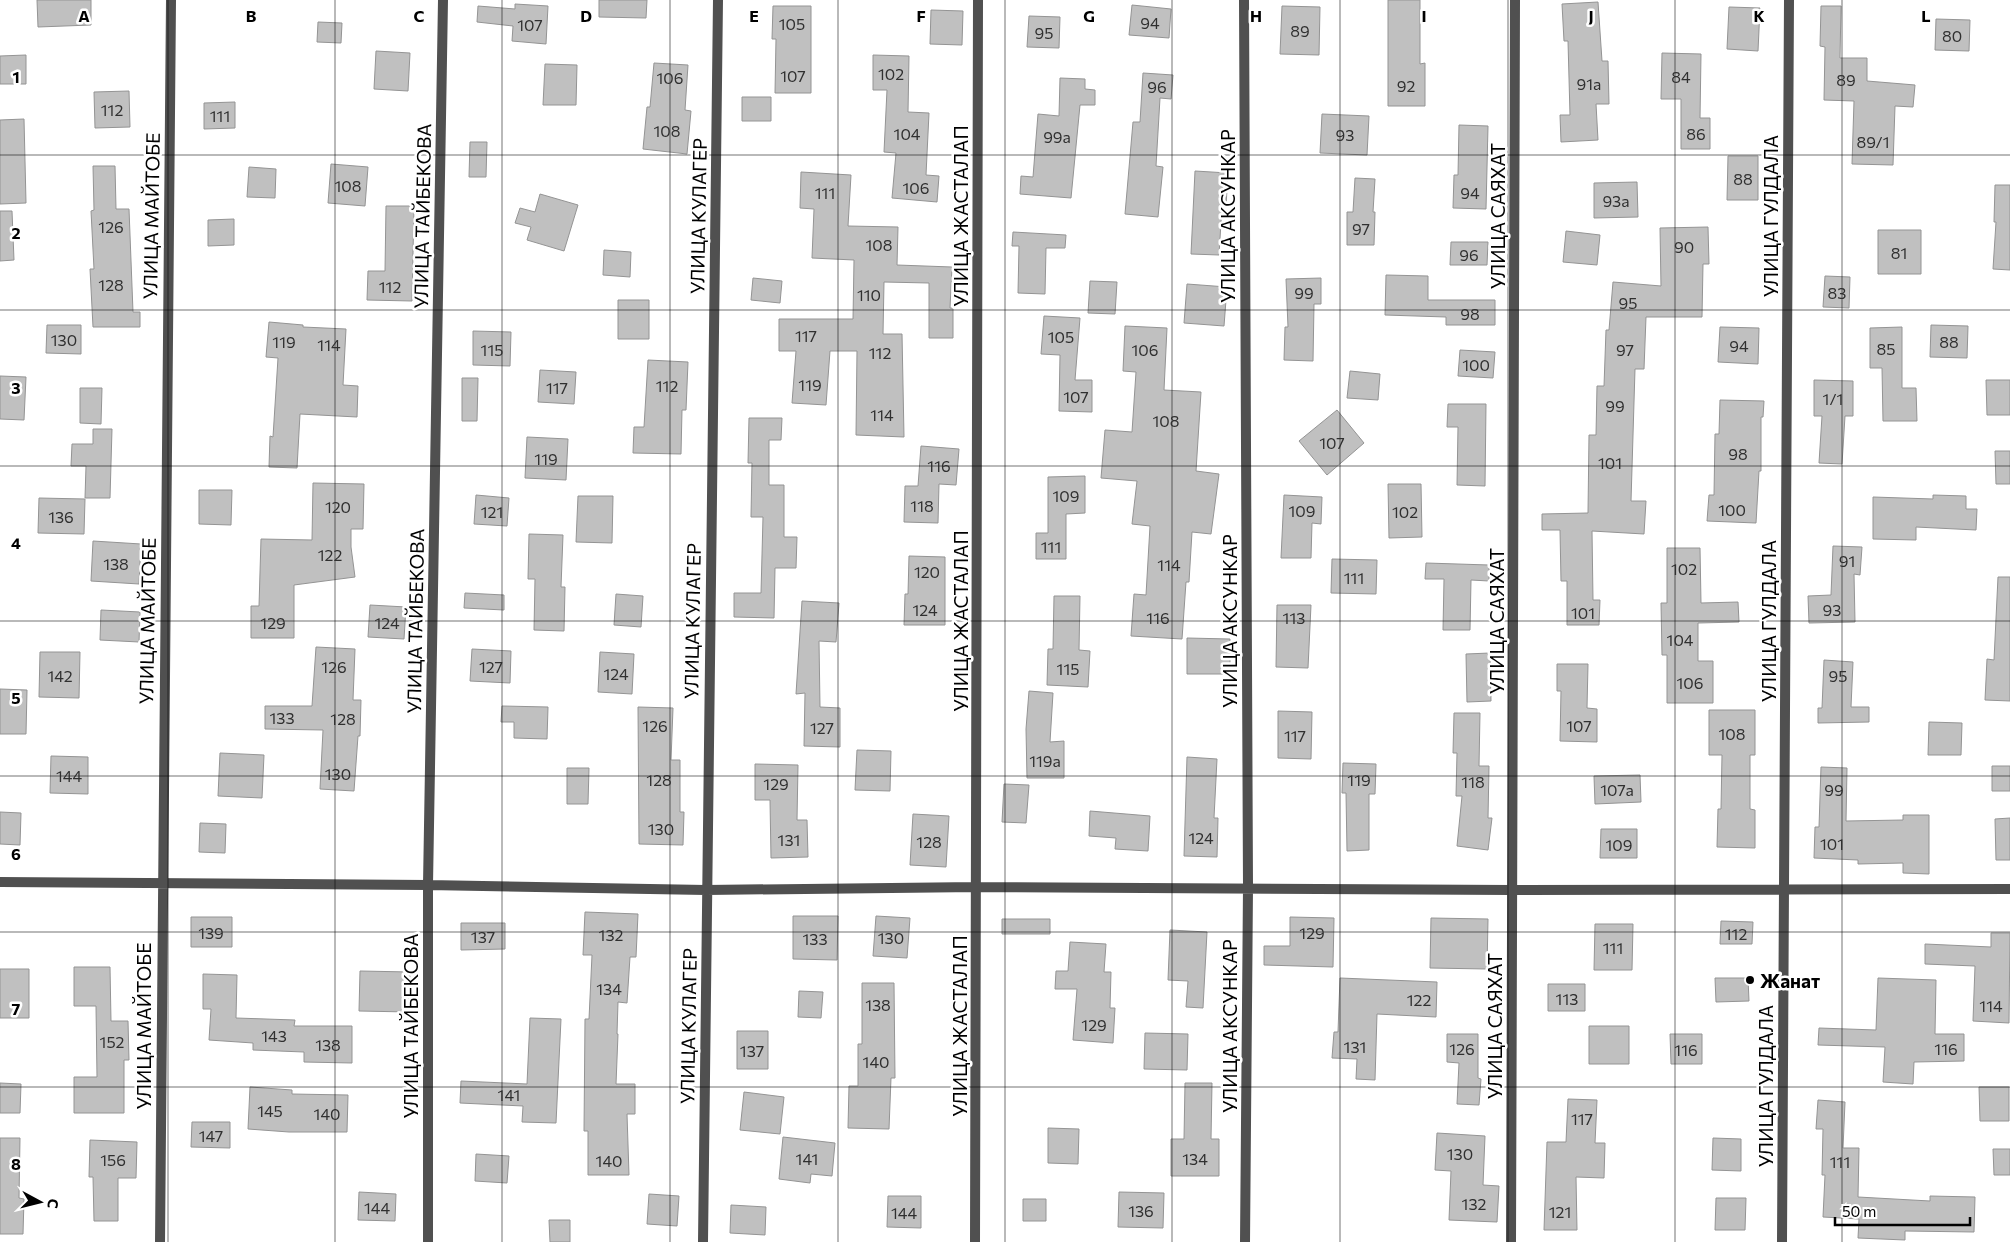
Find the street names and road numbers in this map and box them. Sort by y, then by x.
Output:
street label: УЛИЦА ТАЙБЕКОВА [409,123,435,309]
street label: УЛИЦА ЖАСТАЛАП [949,125,972,307]
street label: УЛИЦА АКСУНКАР [1216,129,1239,303]
street label: УЛИЦА МАЙТОБЕ [138,132,164,300]
street label: УЛИЦА ГУЛДАЛА [1759,135,1782,297]
street label: УЛИЦА КУЛАГЕР [685,138,711,294]
street label: УЛИЦА САЯХАТ [1486,143,1509,289]
street label: УЛИЦА ТАЙБЕКОВА [402,528,428,714]
street label: УЛИЦА ЖАСТАЛАП [949,530,972,712]
street label: УЛИЦА АКСУНКАР [1218,534,1241,708]
street label: УЛИЦА МАЙТОБЕ [134,537,160,705]
street label: УЛИЦА ГУЛДАЛА [1757,540,1780,702]
street label: УЛИЦА КУЛАГЕР [679,543,705,699]
street label: УЛИЦА САЯХАТ [1485,548,1508,694]
street label: УЛИЦА ТАЙБЕКОВА [399,933,422,1119]
street label: УЛИЦА ЖАСТАЛАП [948,935,971,1117]
street label: УЛИЦА АКСУНКАР [1218,939,1241,1113]
street label: УЛИЦА МАЙТОБЕ [132,943,155,1109]
street label: УЛИЦА КУЛАГЕР [675,948,701,1104]
street label: УЛИЦА САЯХАТ [1483,953,1506,1099]
street label: УЛИЦА ГУЛДАЛА [1754,1005,1777,1167]

